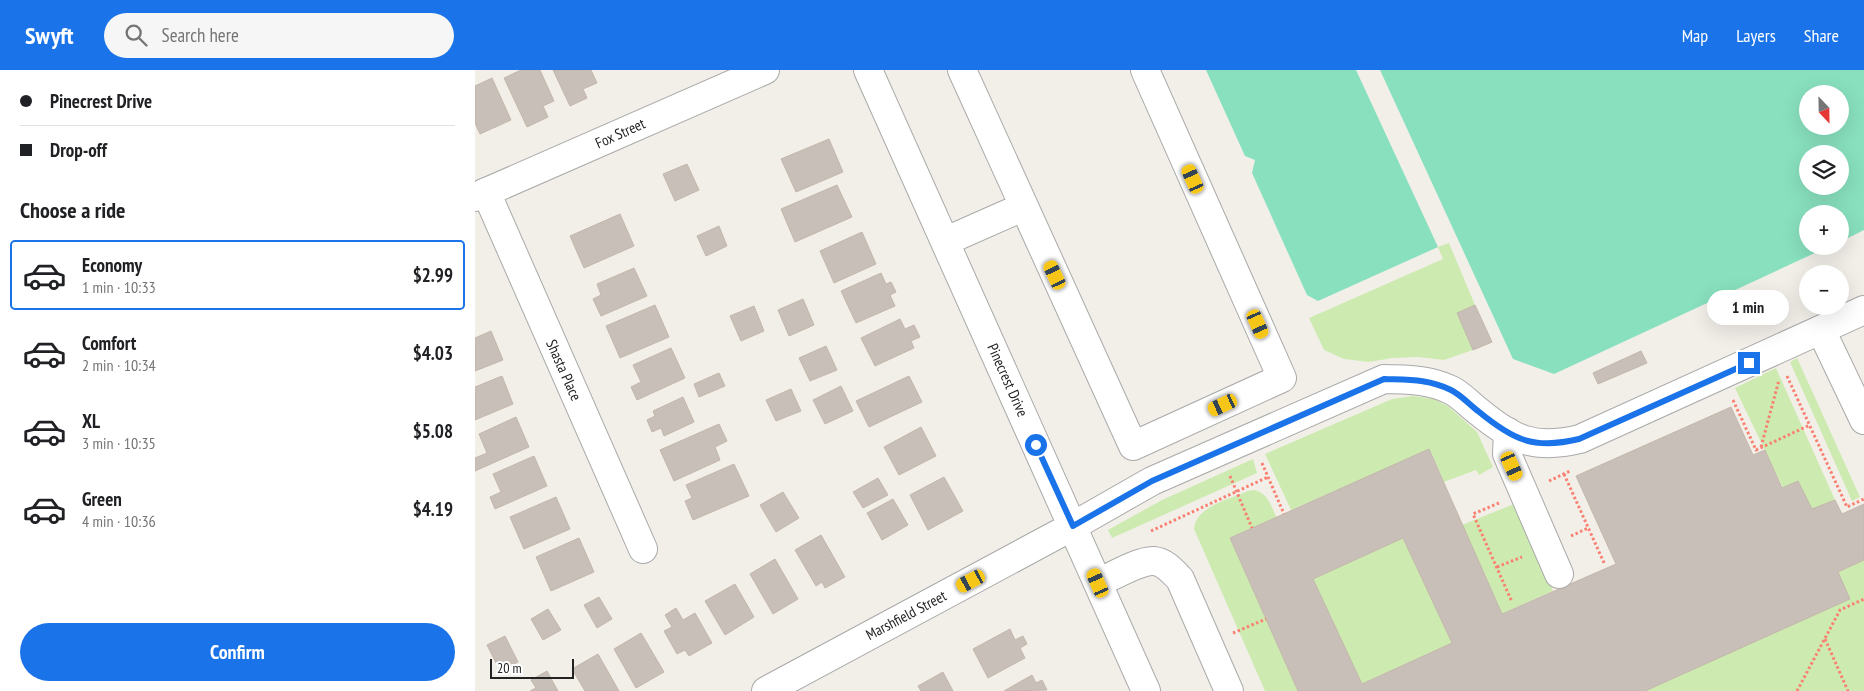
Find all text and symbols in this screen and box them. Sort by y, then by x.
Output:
search box [104,13,454,58]
text: Swyft [25,20,74,51]
icon: search [122,21,150,49]
text: Search here [162,23,239,47]
text: Map [1682,24,1708,47]
text: Layers [1736,24,1776,47]
text: Share [1804,24,1839,47]
north arrow [1799,85,1849,135]
map controls [1799,85,1849,315]
text: Pinecrest Drive [50,89,152,113]
street label: Fox Street [592,114,648,152]
text: Drop-off [50,138,107,162]
button: layers [1799,145,1849,195]
car [1180,162,1205,196]
text: Choose a ride [20,196,125,224]
button: + [1799,205,1849,255]
icon: car [22,253,67,298]
text: Economy [82,253,142,277]
car [1041,258,1068,292]
text: $2.99 [413,263,453,287]
button: − [1799,265,1849,315]
text: 1 min · 10:33 [82,277,156,297]
callout: 1 min [1708,290,1790,326]
text: 1 min [1732,297,1764,317]
car [1245,307,1270,341]
icon: car [22,331,67,376]
text: Comfort [82,331,136,355]
street label: Shasta Place [542,336,586,404]
text: $4.03 [413,341,453,365]
street label: Pinecrest Drive [983,341,1033,419]
route end [1738,352,1760,374]
text: 2 min · 10:34 [82,355,156,375]
car [1206,392,1239,418]
icon: car [22,409,67,454]
text: XL [82,409,100,433]
text: $5.08 [413,419,453,443]
text: 3 min · 10:35 [82,433,156,453]
route start [1025,434,1047,456]
car [1499,449,1524,483]
icon: car [22,487,67,532]
text: Green [82,487,122,511]
text: $4.19 [413,497,453,521]
text: 4 min · 10:36 [82,511,156,531]
car [1085,566,1110,600]
car [954,567,987,595]
street label: Marshfield Street [863,586,949,644]
button: Confirm [20,623,455,681]
scale bar [490,656,574,679]
text: 20 m [497,659,522,677]

